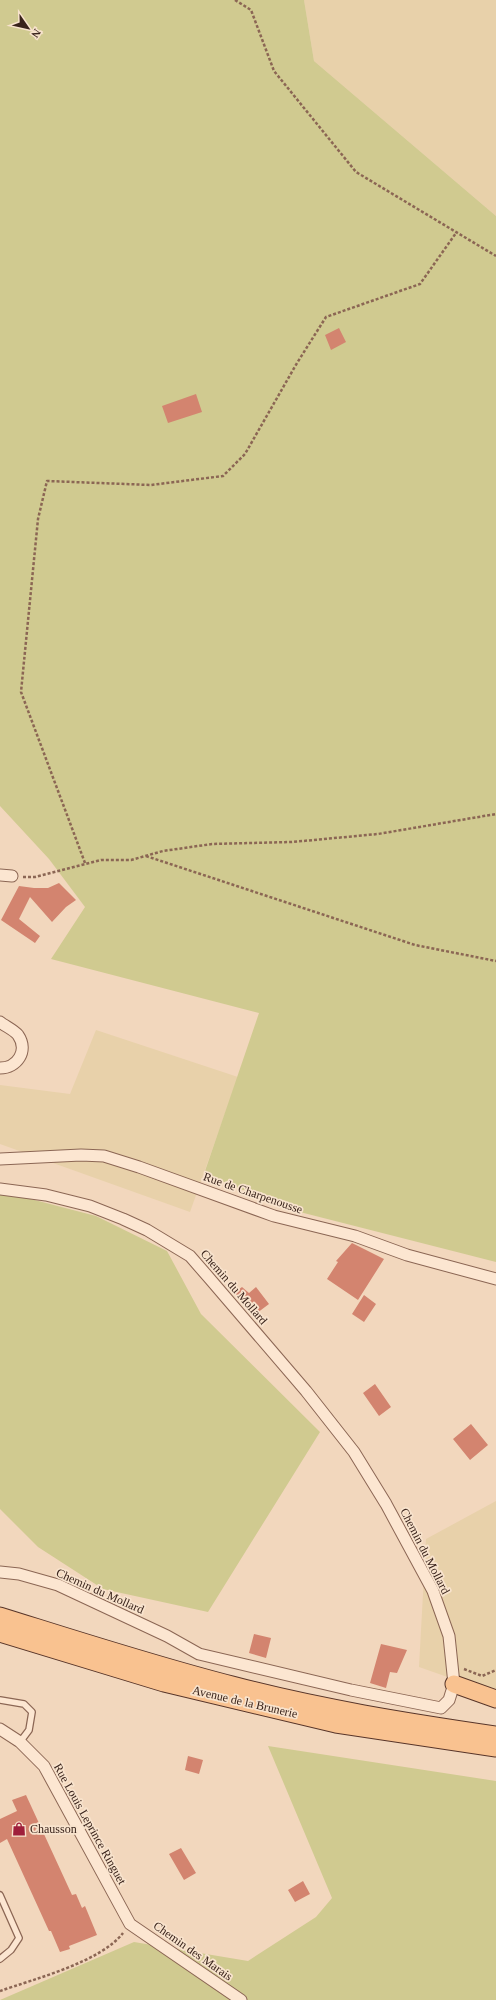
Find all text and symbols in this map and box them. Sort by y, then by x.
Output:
north arrow [8,8,48,48]
text: N [29,27,43,40]
street label: Rue de Charpenousse [202,1169,304,1217]
street label: Chemin du Mollard [198,1247,270,1327]
street label: Chemin du Mollard [397,1506,453,1596]
street label: Chemin du Mollard [54,1565,146,1617]
street label: Avenue de la Brunerie [191,1683,299,1721]
street label: Rue Louis Leprince Ringuet [51,1761,129,1888]
shop icon: Chausson [11,1821,27,1837]
place label: Chausson [30,1822,77,1836]
street label: Chemin des Marais [151,1919,236,1984]

